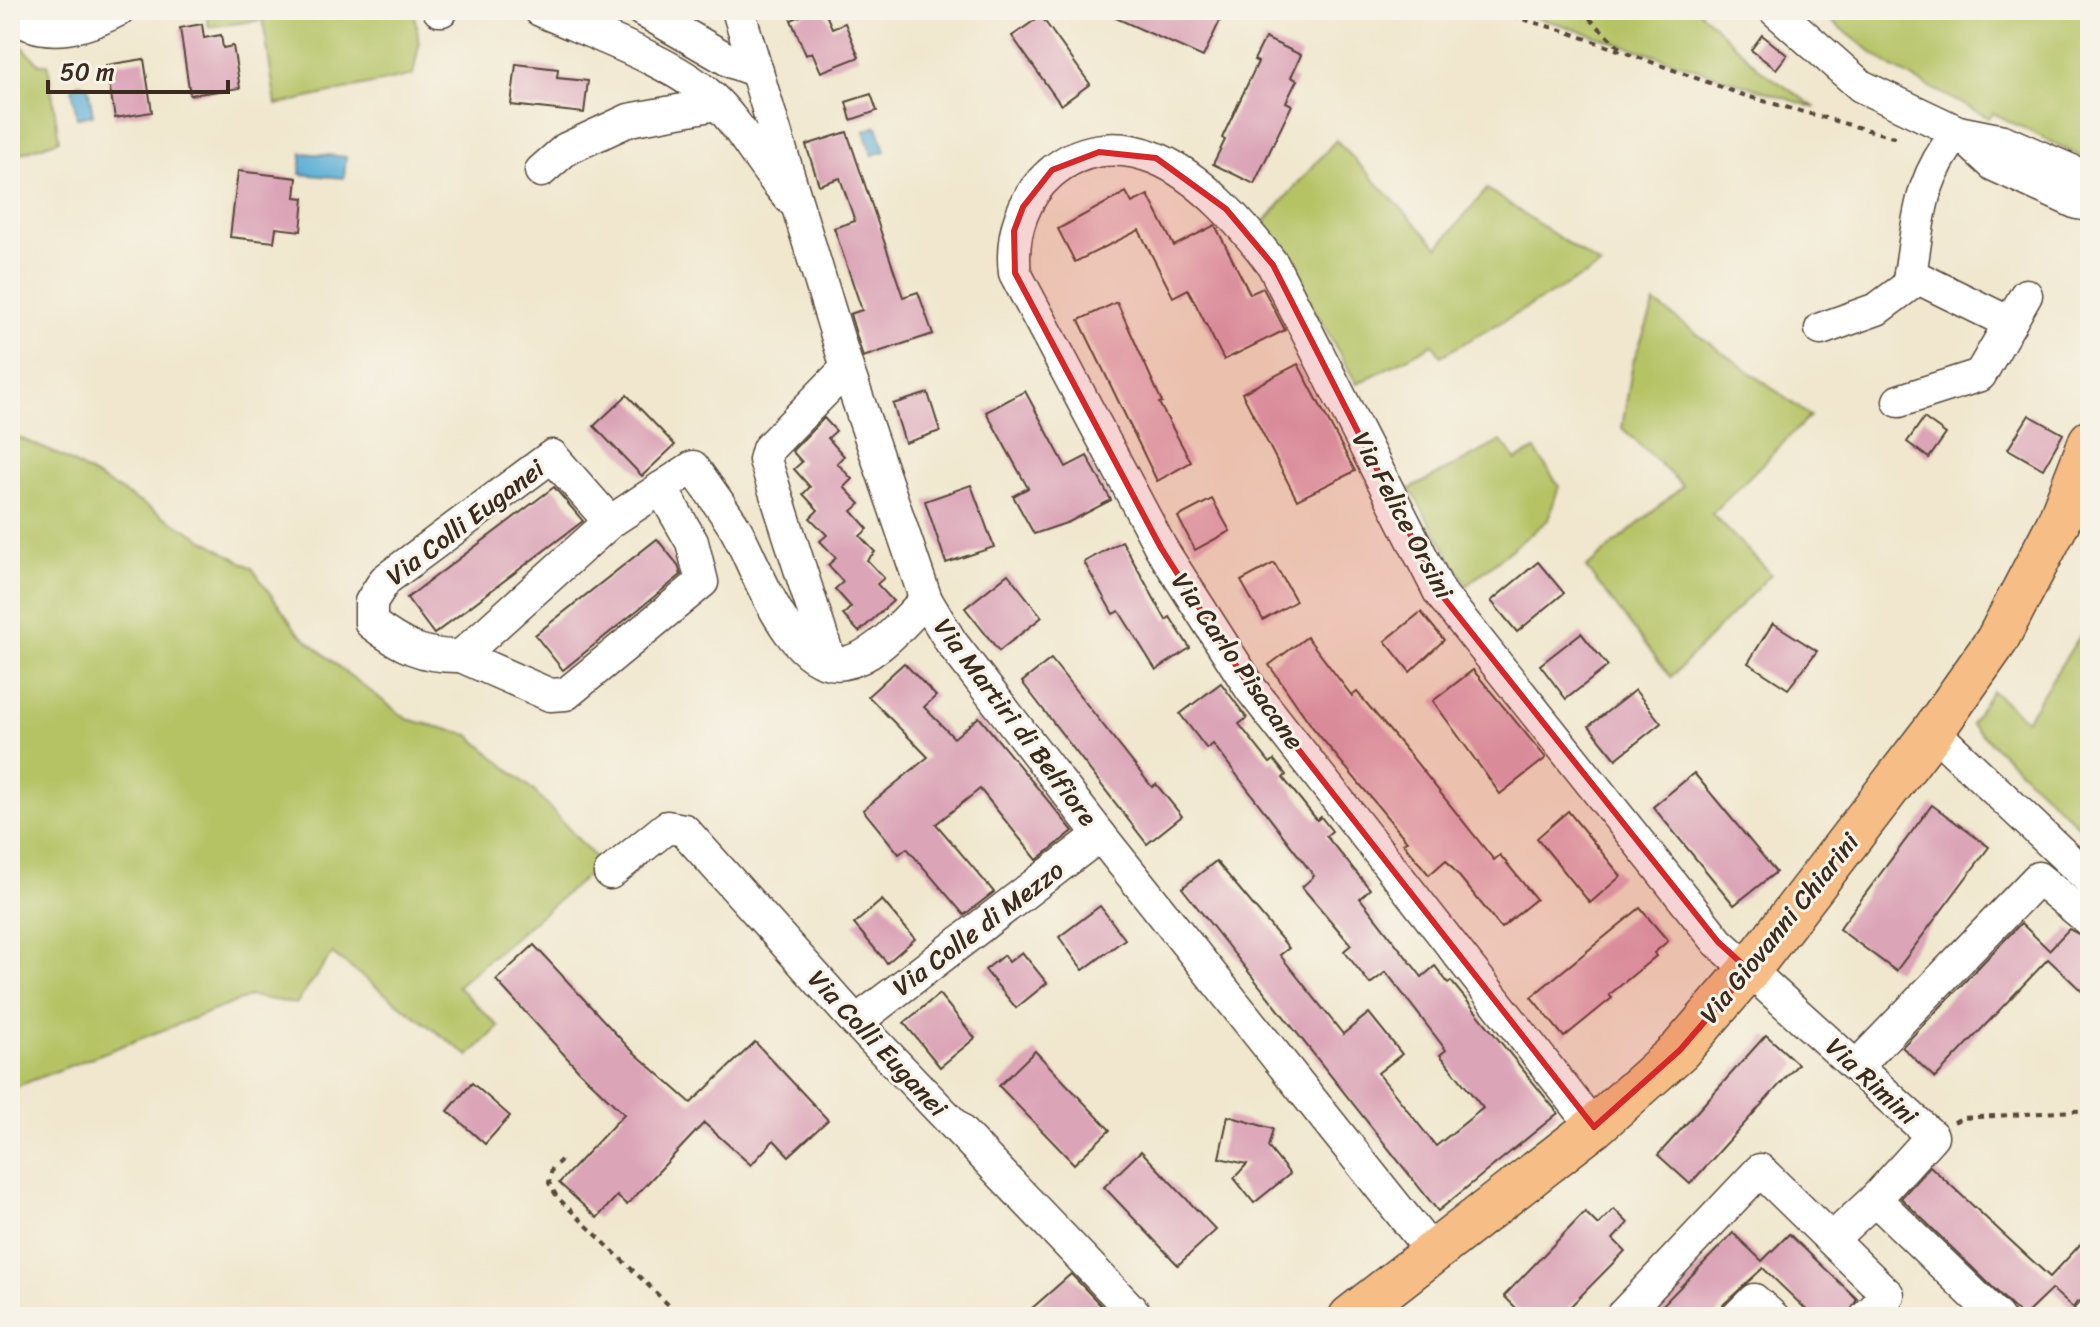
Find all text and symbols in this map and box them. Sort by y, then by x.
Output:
scale bar [48,44,228,94]
text: 50 m [60,51,115,93]
street label: Via Felice Orsini [1339,423,1467,608]
street label: Via Colli Euganei [376,446,555,597]
street label: Via Carlo Pisacane [1159,562,1317,760]
street label: Via Martiri di Belfiore [922,608,1110,837]
street label: Via Giovanni Chiarini [1687,821,1871,1034]
street label: Via Colle di Mezzo [882,848,1074,1008]
street label: Via Colli Euganei [797,958,960,1129]
street label: Via Rimini [1815,1025,1930,1137]

